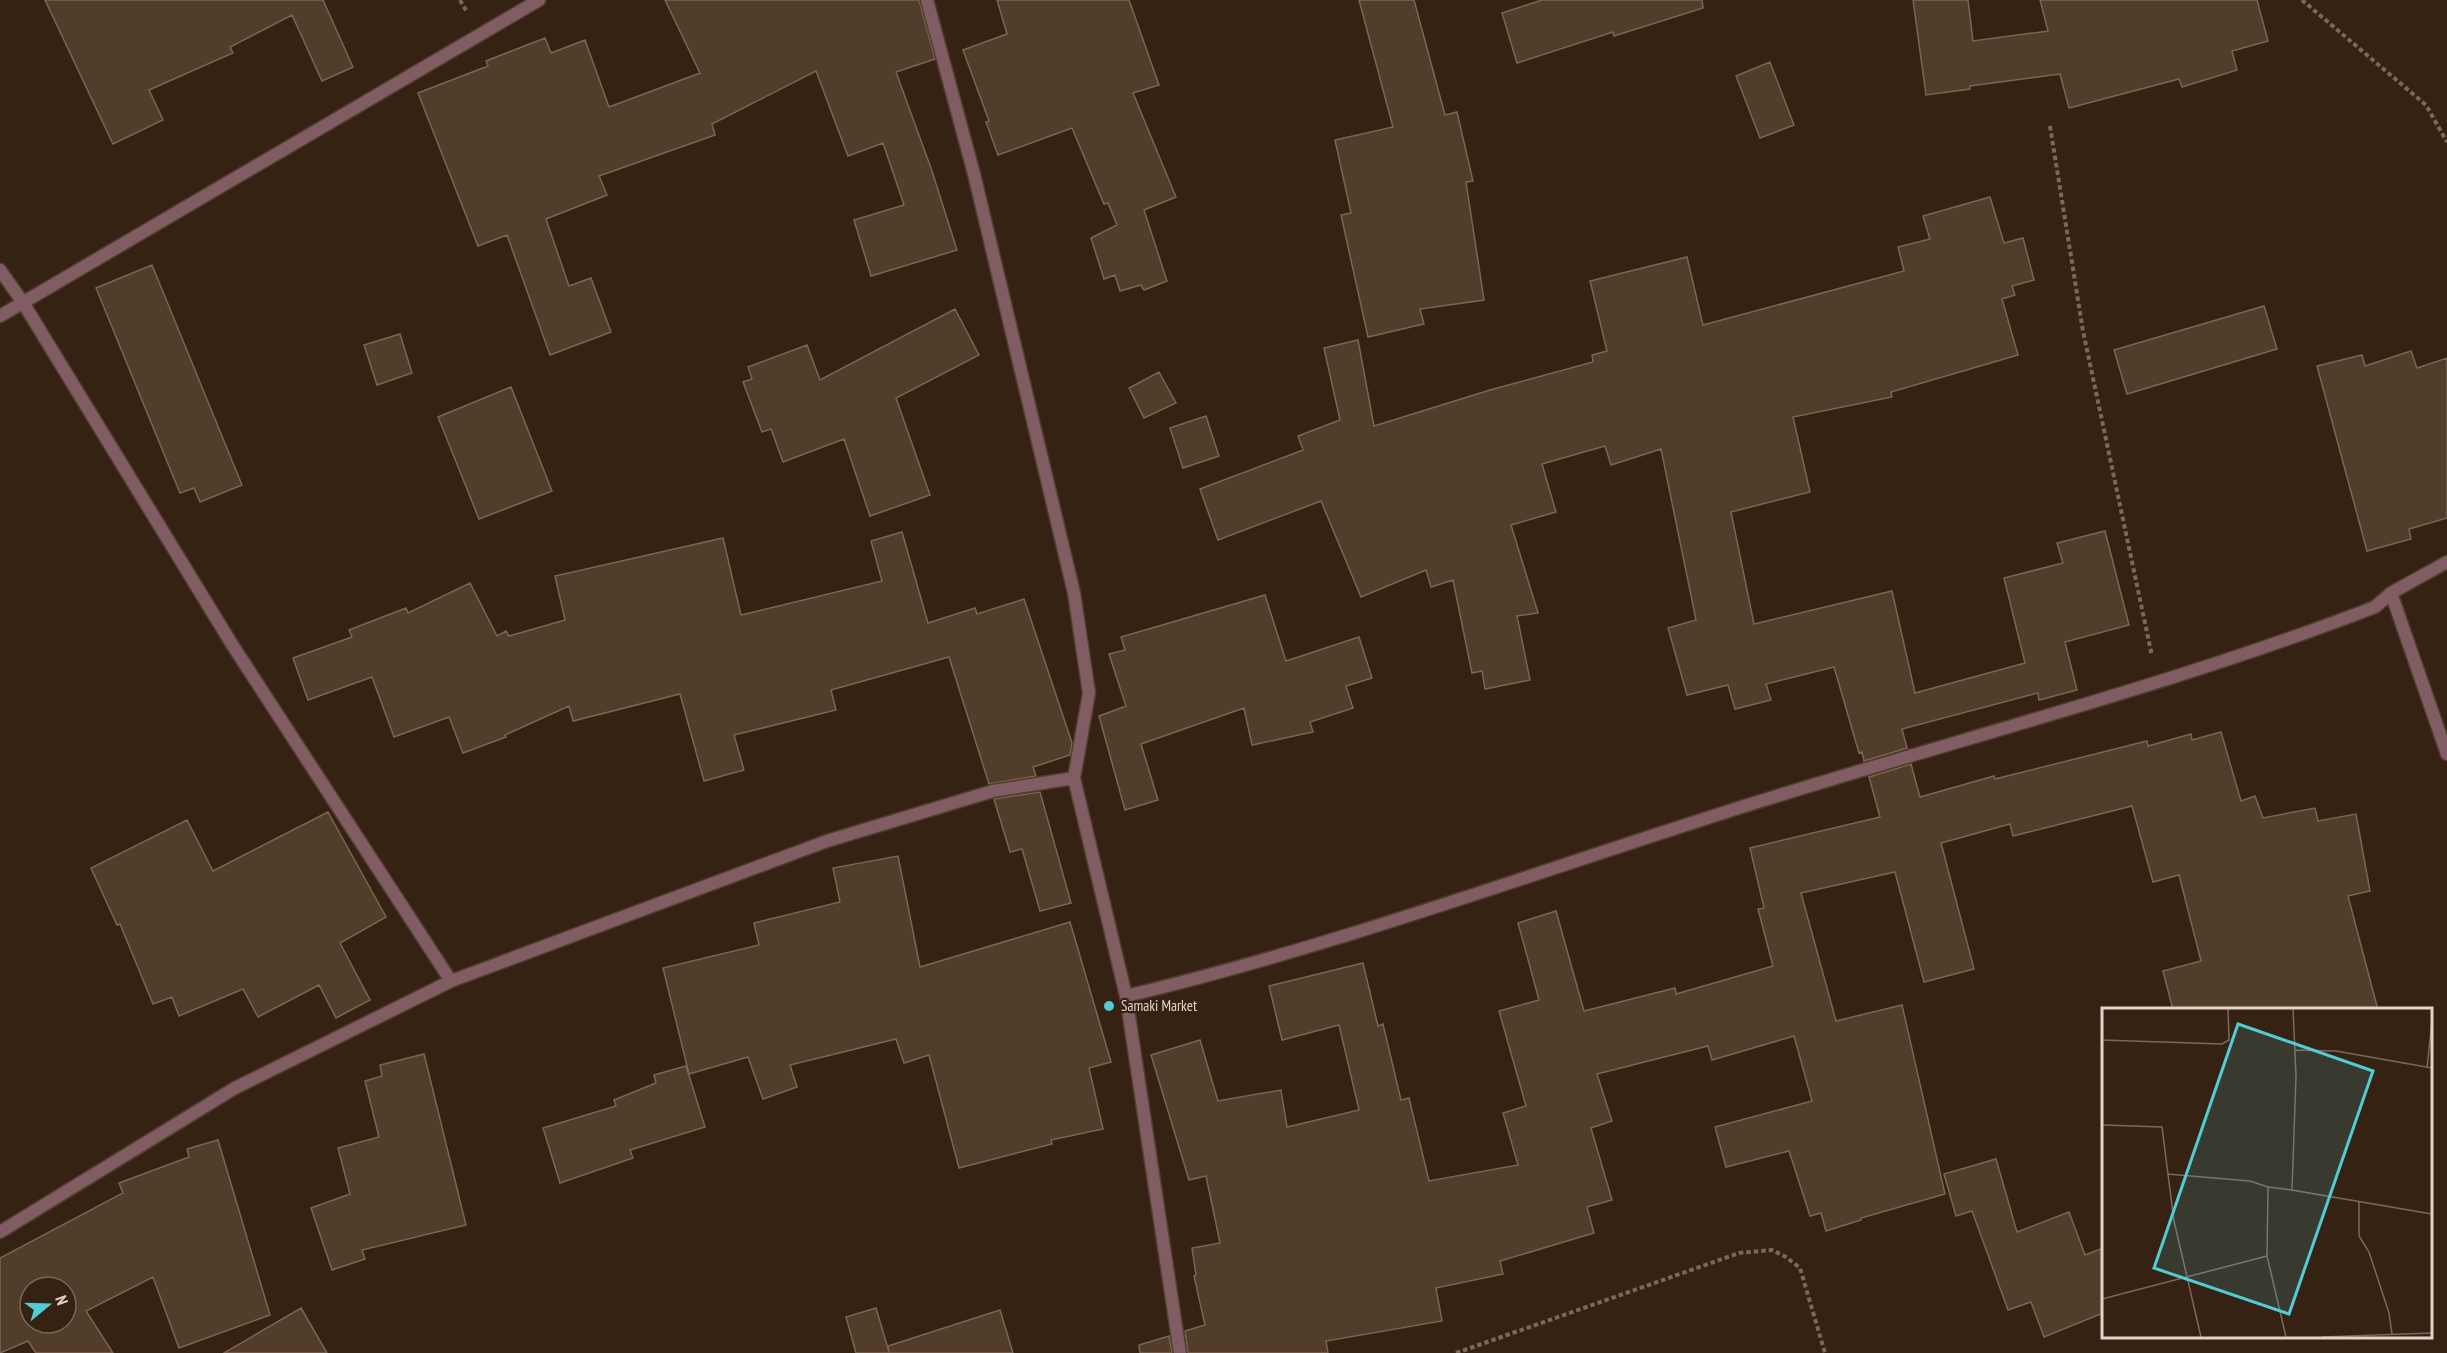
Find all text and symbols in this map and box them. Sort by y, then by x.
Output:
place label: Samaki Market [1121,996,1197,1015]
marker: Samaki Market [1102,999,1116,1013]
inset map [2102,1008,2432,1338]
north arrow [18,1275,78,1335]
text: N [51,1293,73,1307]

